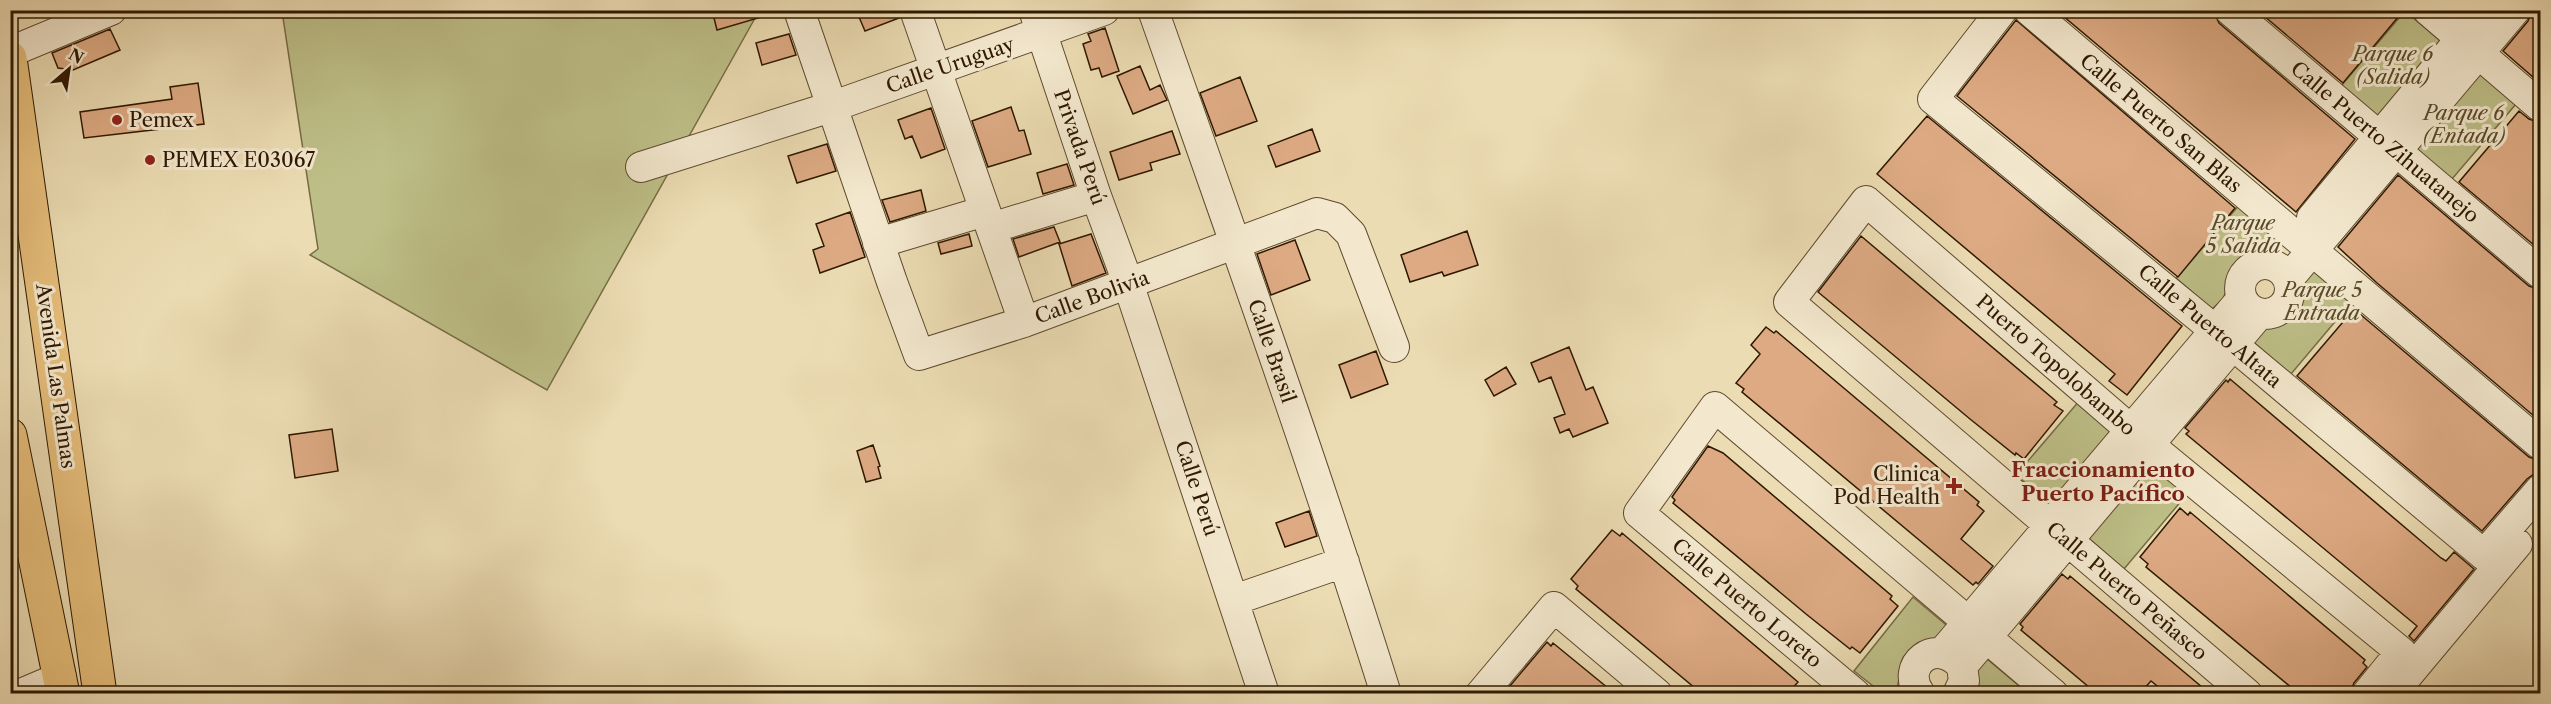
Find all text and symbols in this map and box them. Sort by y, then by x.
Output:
street label: Calle Uruguay [883,32,1018,98]
north arrow [39,39,99,99]
park label: Parque 6 (Salida) [2351,42,2434,89]
text: N [65,44,87,68]
street label: Calle Puerto San Blas [2075,48,2247,198]
street label: Calle Puerto Zihuatanejo [2286,56,2484,228]
street label: Privada Perú [1049,86,1111,208]
park label: Parque 6 (Entada) [2422,101,2506,148]
place label: Pemex [129,108,194,132]
marker: Pemex [110,113,124,127]
place label: PEMEX E03067 [162,148,315,172]
marker: PEMEX E03067 [143,153,157,167]
park label: Parque 5 Salida [2205,211,2281,258]
street label: Calle Puerto Altata [2134,259,2287,393]
street label: Calle Bolivia [1032,265,1153,329]
park label: Parque 5 Entrada [2280,278,2363,325]
street label: Avenida Las Palmas [31,281,81,470]
street label: Puerto Topolobambo [1972,289,2140,441]
street label: Calle Brasil [1243,296,1301,406]
street label: Calle Perú [1170,437,1224,539]
district label: Fraccionamiento Puerto Pacífico [2011,457,2195,506]
place label: Clinica Pod Health [1834,462,1940,509]
marker: Clinica Pod Health [1945,477,1963,495]
street label: Calle Puerto Peñasco [2042,517,2212,665]
street label: Calle Puerto Loreto [1667,533,1827,673]

